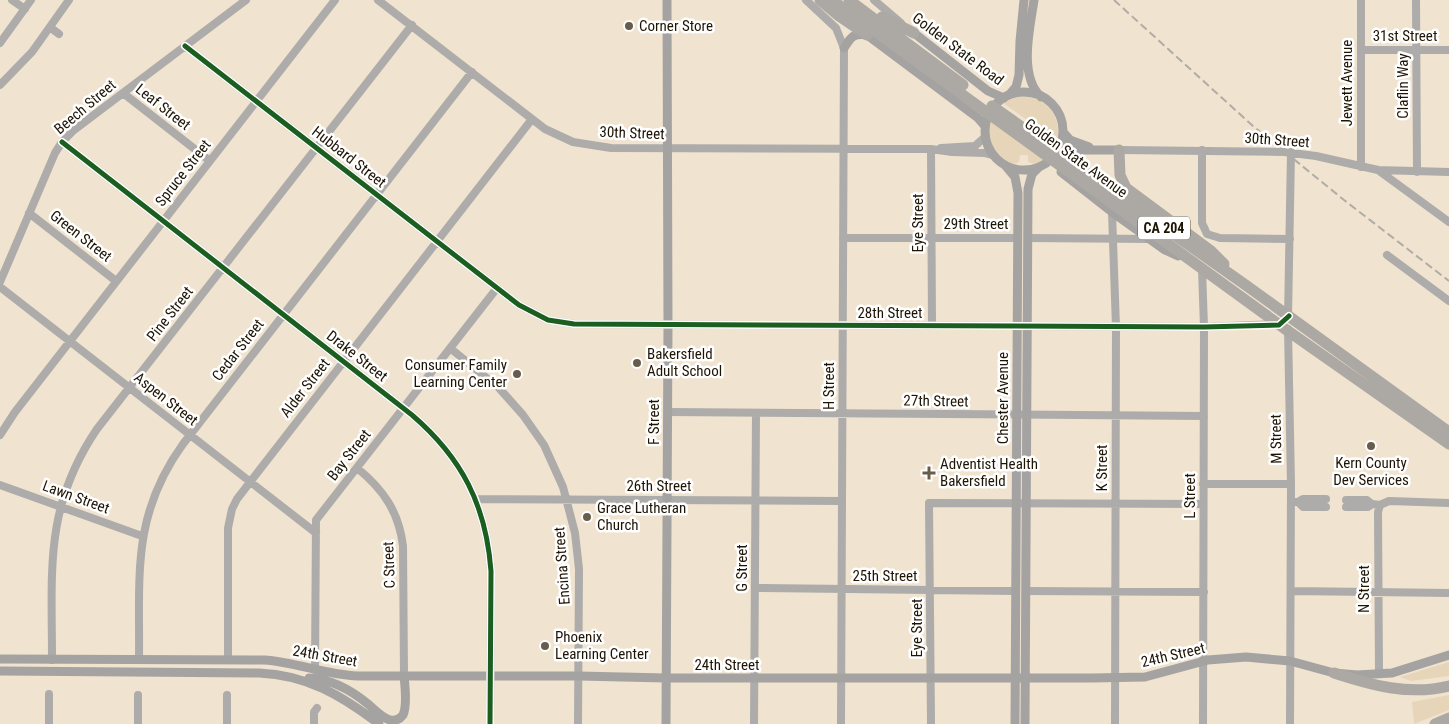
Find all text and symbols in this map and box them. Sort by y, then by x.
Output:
street label: Golden State Road [909,9,1007,89]
place label: Corner Store [639,17,713,35]
marker: Corner Store [623,20,635,32]
street label: 31st Street [1373,27,1437,45]
street label: Jewett Avenue [1338,40,1356,126]
street label: Claflin Way [1394,53,1412,119]
street label: Beech Street [50,76,120,138]
street label: Leaf Street [132,80,194,134]
street label: Golden State Avenue [1021,115,1131,201]
street label: Hubbard Street [308,123,390,191]
street label: 30th Street [599,123,665,143]
street label: 30th Street [1244,129,1310,151]
street label: Spruce Street [151,136,215,210]
street label: Eye Street [909,193,927,253]
street label: Green Street [47,206,115,266]
street label: 29th Street [943,215,1009,233]
road number: CA 204 [1138,217,1190,240]
street label: Pine Street [143,283,197,345]
street label: 28th Street [857,304,923,322]
street label: Cedar Street [208,316,268,384]
street label: Drake Street [323,327,391,385]
place label: Bakersfield Adult School [647,345,722,380]
street label: Chester Avenue [994,352,1012,444]
street label: Alder Street [276,355,334,421]
place label: Consumer Family Learning Center [405,356,507,391]
marker: Bakersfield Adult School [631,357,643,369]
street label: H Street [820,362,838,410]
marker: Consumer Family Learning Center [511,368,523,380]
street label: Aspen Street [131,369,201,429]
street label: 27th Street [903,391,969,411]
street label: F Street [645,399,663,445]
street label: M Street [1267,414,1285,464]
street label: Bay Street [323,426,375,484]
marker: Kern County Dev Services [1365,440,1377,452]
street label: K Street [1093,445,1111,491]
place label: Kern County Dev Services [1333,454,1409,489]
place label: Adventist Health Bakersfield [940,455,1038,490]
marker: Adventist Health Bakersfield [922,466,936,480]
street label: L Street [1181,473,1199,519]
street label: Lawn Street [40,477,112,517]
street label: 26th Street [626,477,692,495]
place label: Grace Lutheran Church [597,499,686,534]
marker: Grace Lutheran Church [581,511,593,523]
street label: Encina Street [550,526,574,606]
street label: C Street [379,541,399,589]
street label: G Street [733,544,751,592]
street label: N Street [1355,565,1373,613]
street label: 25th Street [852,567,918,585]
street label: Eye Street [908,598,926,658]
place label: Phoenix Learning Center [555,628,649,663]
street label: 24th Street [1139,639,1207,671]
marker: Phoenix Learning Center [539,640,551,652]
street label: 24th Street [291,641,359,671]
street label: 24th Street [694,656,760,674]

